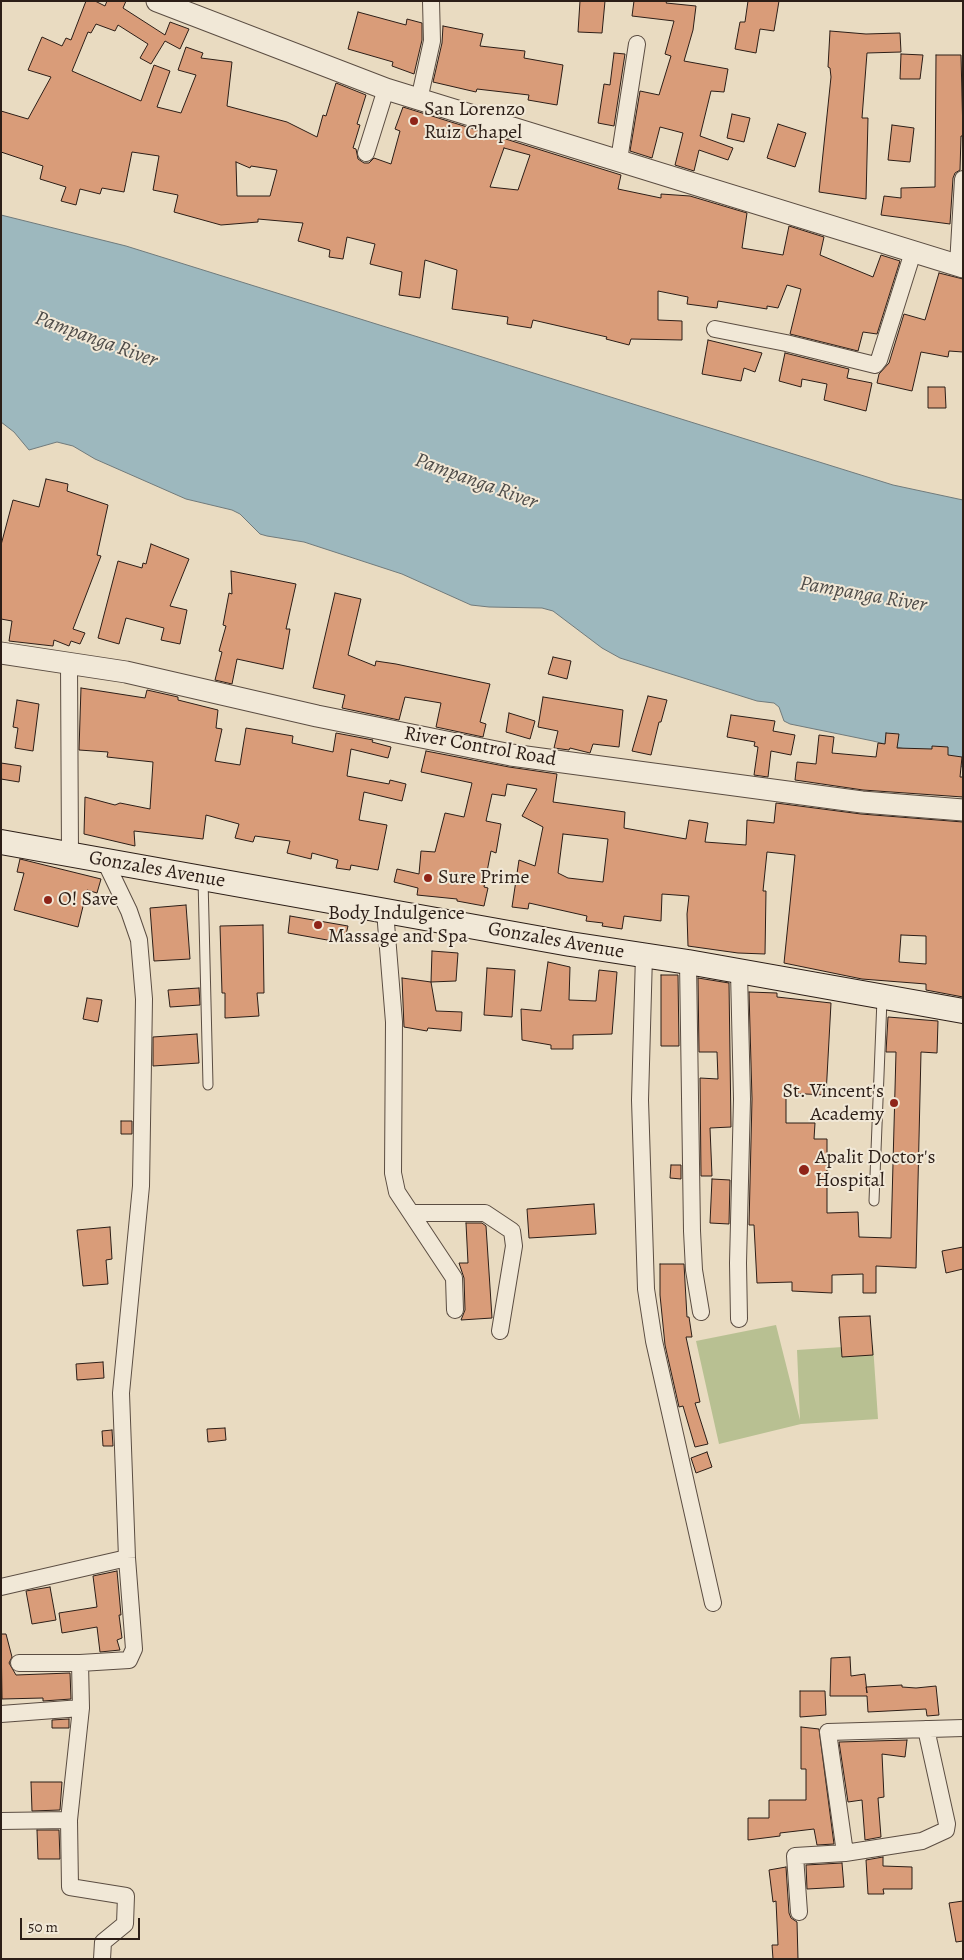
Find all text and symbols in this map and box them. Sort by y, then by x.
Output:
place label: San Lorenzo Ruiz Chapel [424,98,525,145]
marker: San Lorenzo Ruiz Chapel [408,115,420,127]
water label: Pampanga River [31,306,161,374]
water label: Pampanga River [411,448,541,516]
water label: Pampanga River [797,571,929,619]
street label: River Control Road [402,722,558,772]
street label: Gonzales Avenue [87,846,227,894]
place label: Sure Prime [438,866,530,890]
marker: Sure Prime [422,872,434,884]
place label: O! Save [58,888,118,912]
marker: O! Save [42,894,54,906]
place label: Body Indulgence Massage and Spa [328,902,468,949]
street label: Gonzales Avenue [486,917,626,965]
marker: Body Indulgence Massage and Spa [312,919,324,931]
place label: St. Vincent's Academy [782,1080,884,1127]
marker: St. Vincent's Academy [888,1097,900,1109]
place label: Apalit Doctor's Hospital [815,1146,936,1193]
marker: Apalit Doctor's Hospital [797,1163,811,1177]
scale bar [22,1908,142,1940]
text: 50 m [28,1917,58,1937]

